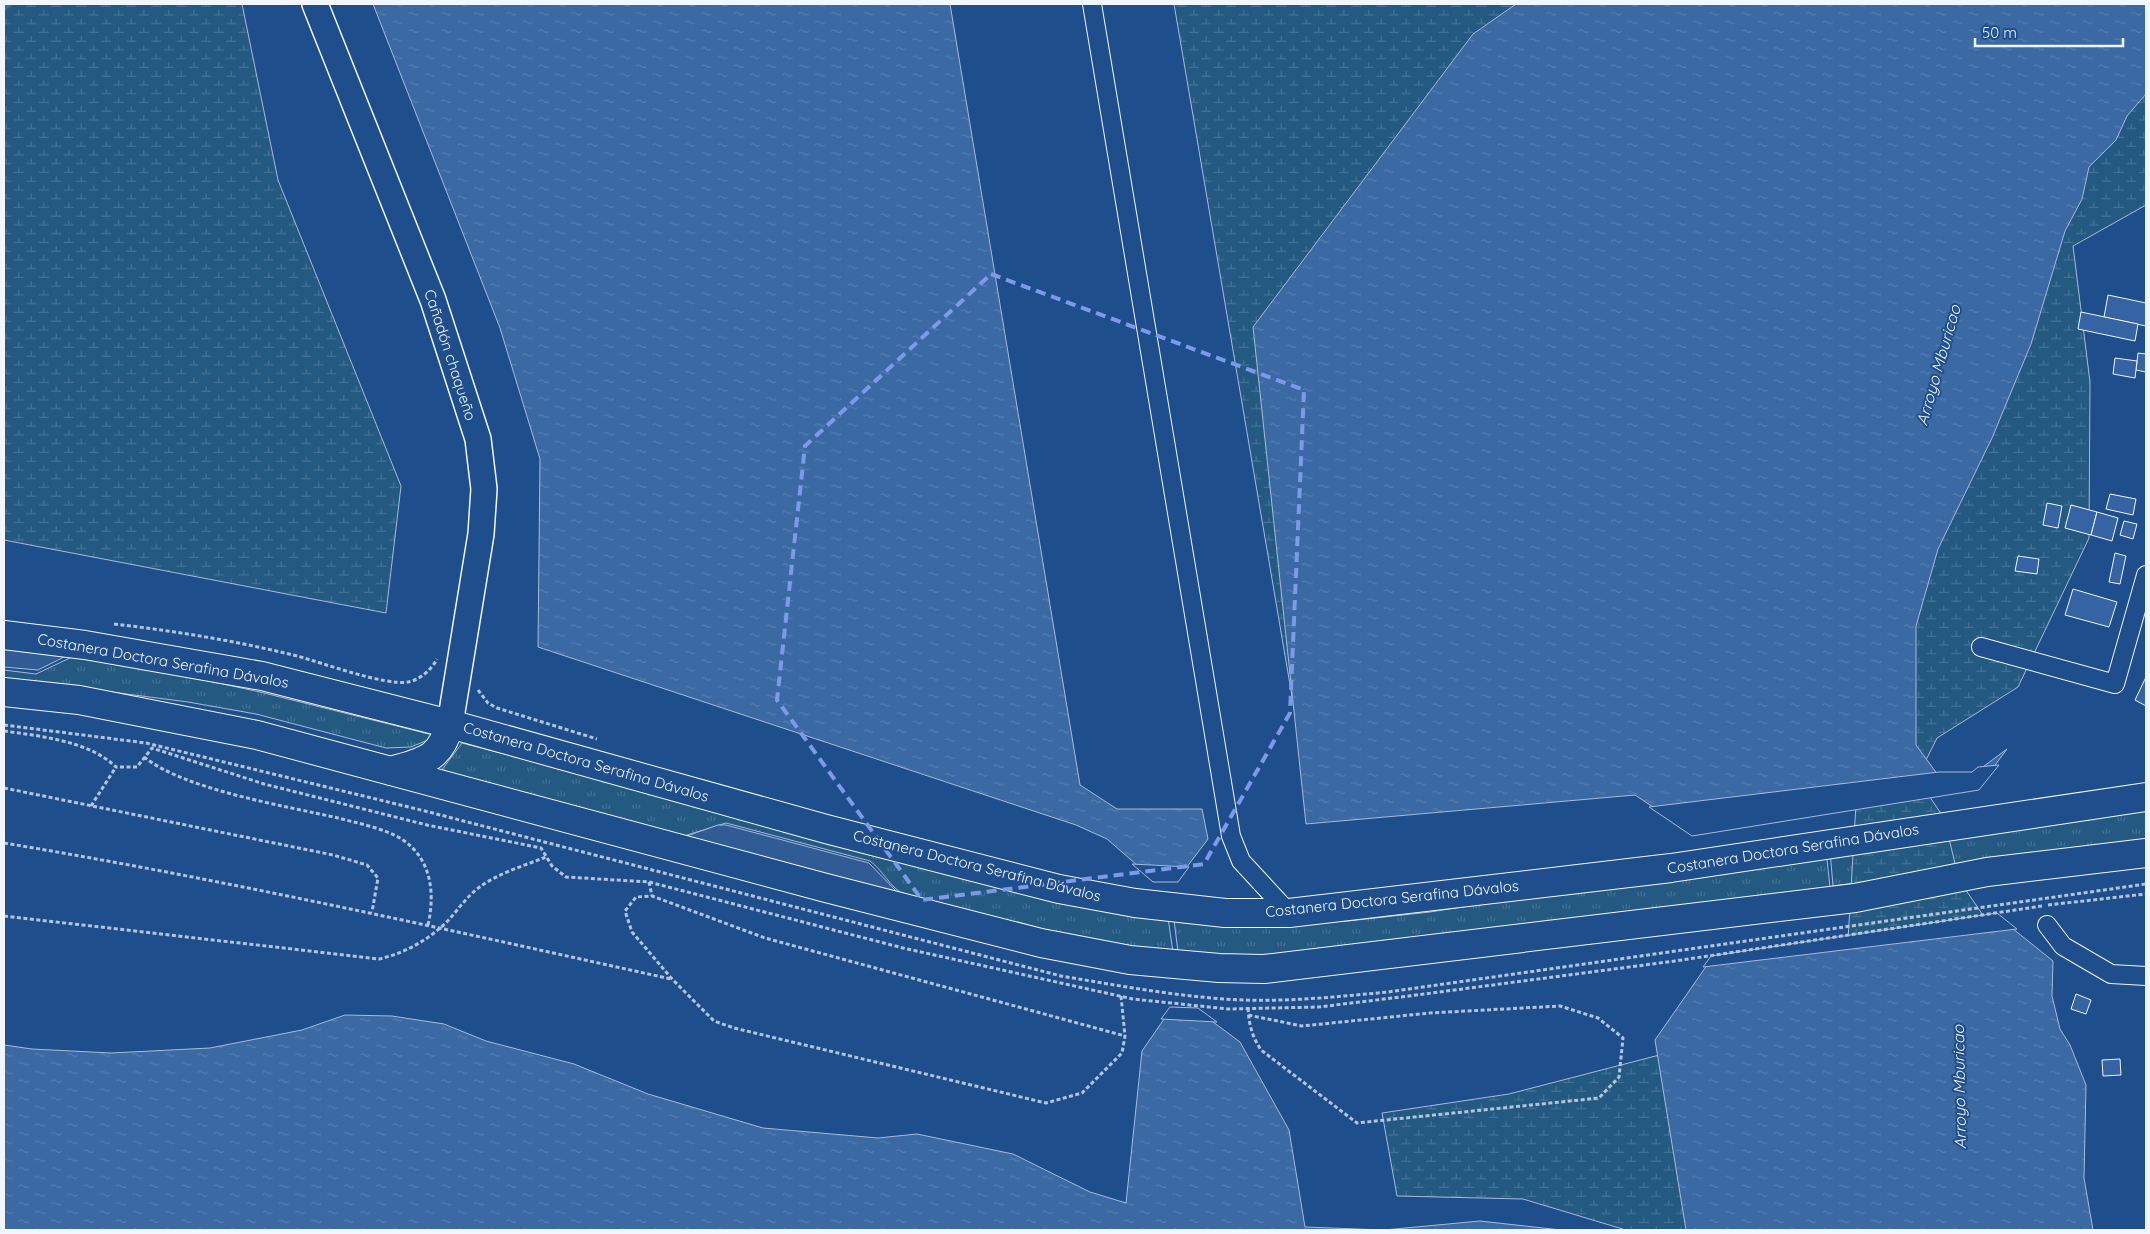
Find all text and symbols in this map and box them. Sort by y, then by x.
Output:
scale bar [1975,15,2122,47]
text: 50 m [1982,23,2017,42]
street label: Cañadón chaqueño [420,287,481,423]
water label: Arroyo Mburicao [1911,301,1965,427]
street label: Costanera Doctora Serafina Dávalos [36,629,290,692]
street label: Costanera Doctora Serafina Dávalos [461,717,711,806]
street label: Costanera Doctora Serafina Dávalos [1666,819,1920,878]
street label: Costanera Doctora Serafina Dávalos [851,825,1103,906]
street label: Costanera Doctora Serafina Dávalos [1264,876,1520,921]
water label: Arroyo Mburicao [1948,1023,1970,1149]

